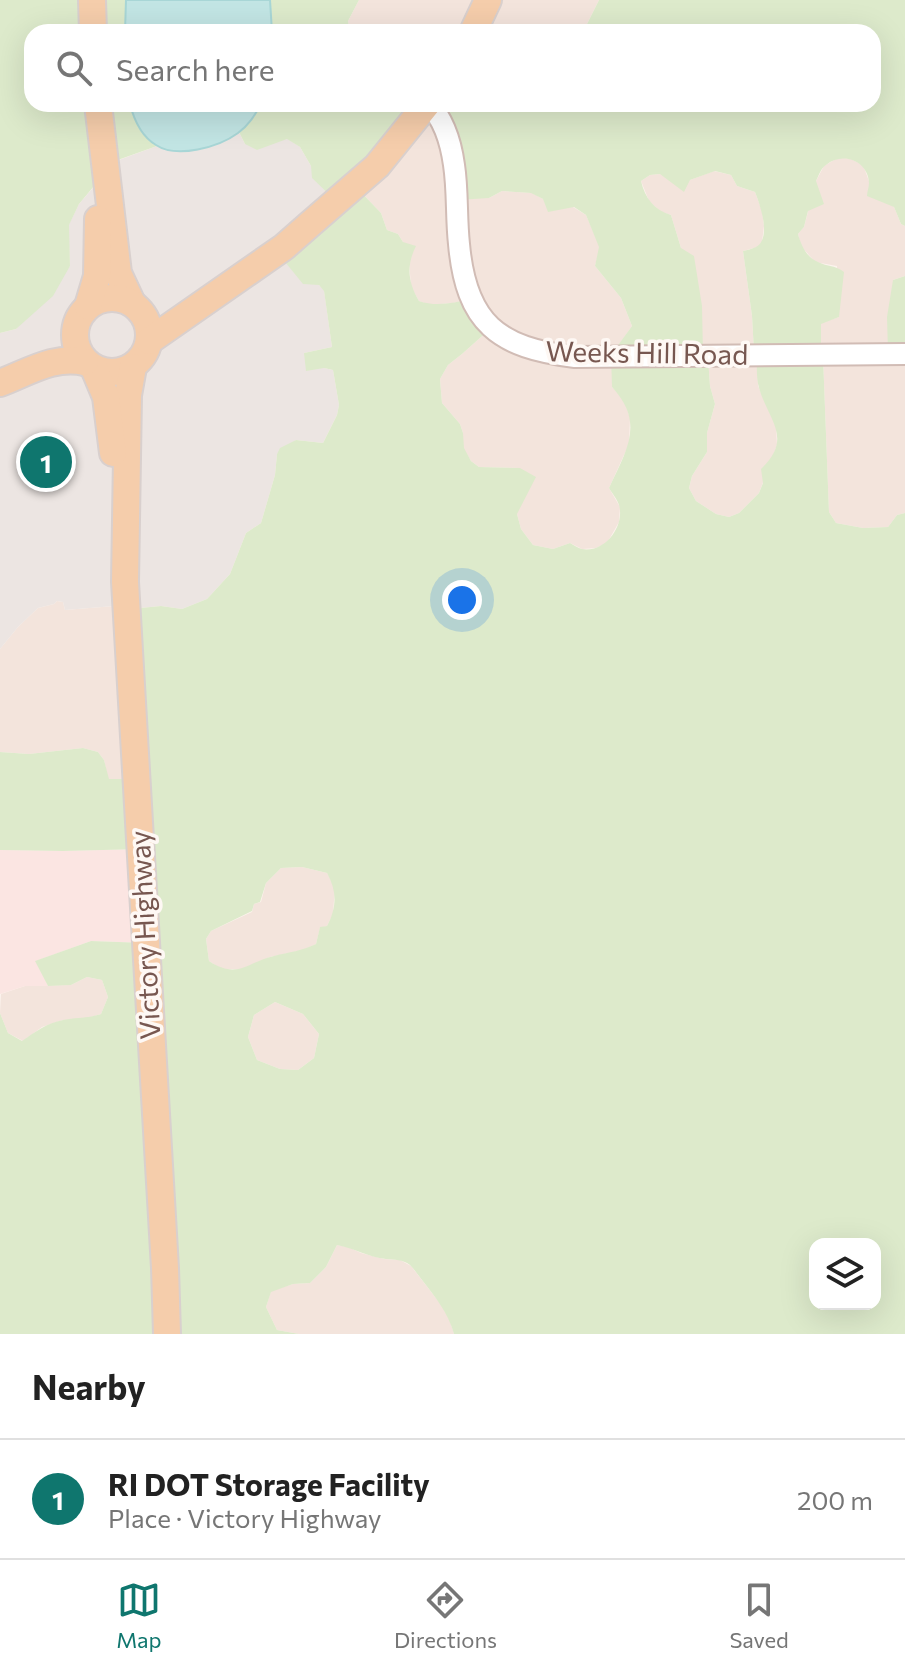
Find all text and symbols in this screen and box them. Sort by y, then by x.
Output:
search box [24,24,881,112]
icon: search [52,46,96,90]
text: Search here [116,50,275,87]
street label: Weeks Hill Road [545,333,749,371]
pin: 1 [20,432,72,492]
your location [442,580,482,620]
street label: Victory Highway [122,830,166,1040]
map controls [809,1238,881,1310]
button: layers [809,1238,881,1310]
text: Nearby [32,1365,146,1407]
text: RI DOT Storage Facility [108,1465,430,1502]
text: 1 [52,1484,64,1515]
text: 200 m [797,1484,873,1515]
text: Place · Victory Highway [108,1502,382,1533]
tab: Map [116,1578,162,1653]
tab: Directions [394,1578,497,1653]
tab: Saved [729,1578,789,1653]

